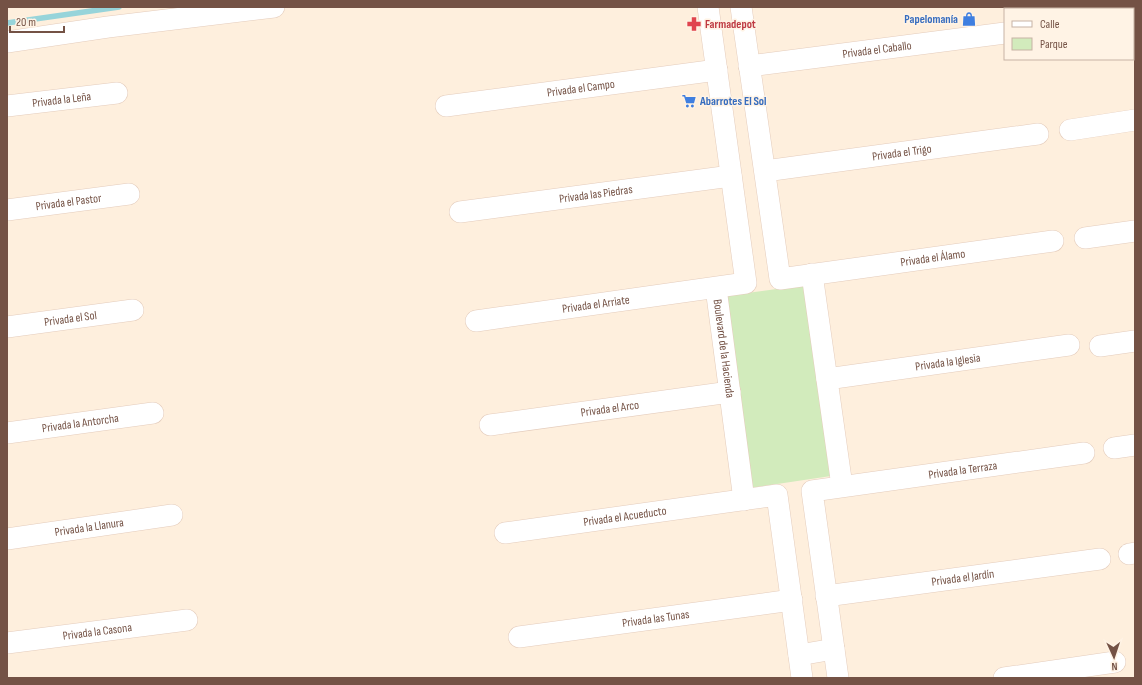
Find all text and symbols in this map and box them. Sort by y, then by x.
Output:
scale bar [10,8,64,34]
legend [1004,8,1134,60]
shop icon: Papelomanía [961,11,977,27]
place label: Papelomanía [904,12,958,27]
text: 20 m [16,15,36,30]
pharmacy icon: Farmadepot [686,16,702,32]
place label: Farmadepot [705,17,756,32]
text: Calle [1040,17,1060,32]
text: Parque [1040,37,1068,52]
street label: Privada el Caballo [841,38,912,61]
street label: Privada el Campo [546,76,616,100]
street label: Privada la Leña [31,89,92,110]
supermarket icon: Abarrotes El Sol [681,93,697,109]
place label: Abarrotes El Sol [699,94,767,109]
street label: Privada el Trigo [871,141,932,164]
street label: Privada las Piedras [558,182,633,206]
street label: Privada el Pastor [35,190,103,214]
street label: Privada el Álamo [899,246,966,270]
street label: Privada el Arriate [561,292,631,316]
street label: Boulevard de la Hacienda [710,298,738,399]
street label: Privada el Sol [43,307,98,329]
street label: Privada la Iglesia [914,350,982,374]
street label: Privada el Arco [580,397,640,420]
street label: Privada la Antorcha [41,410,120,436]
street label: Privada la Terraza [927,458,999,482]
street label: Privada el Acueducto [582,503,667,529]
street label: Privada la Llanura [54,515,125,539]
street label: Privada el Jardín [930,566,995,589]
street label: Privada las Tunas [621,606,690,630]
street label: Privada la Casona [62,620,133,643]
north arrow [1094,637,1134,677]
text: N [1111,660,1118,673]

